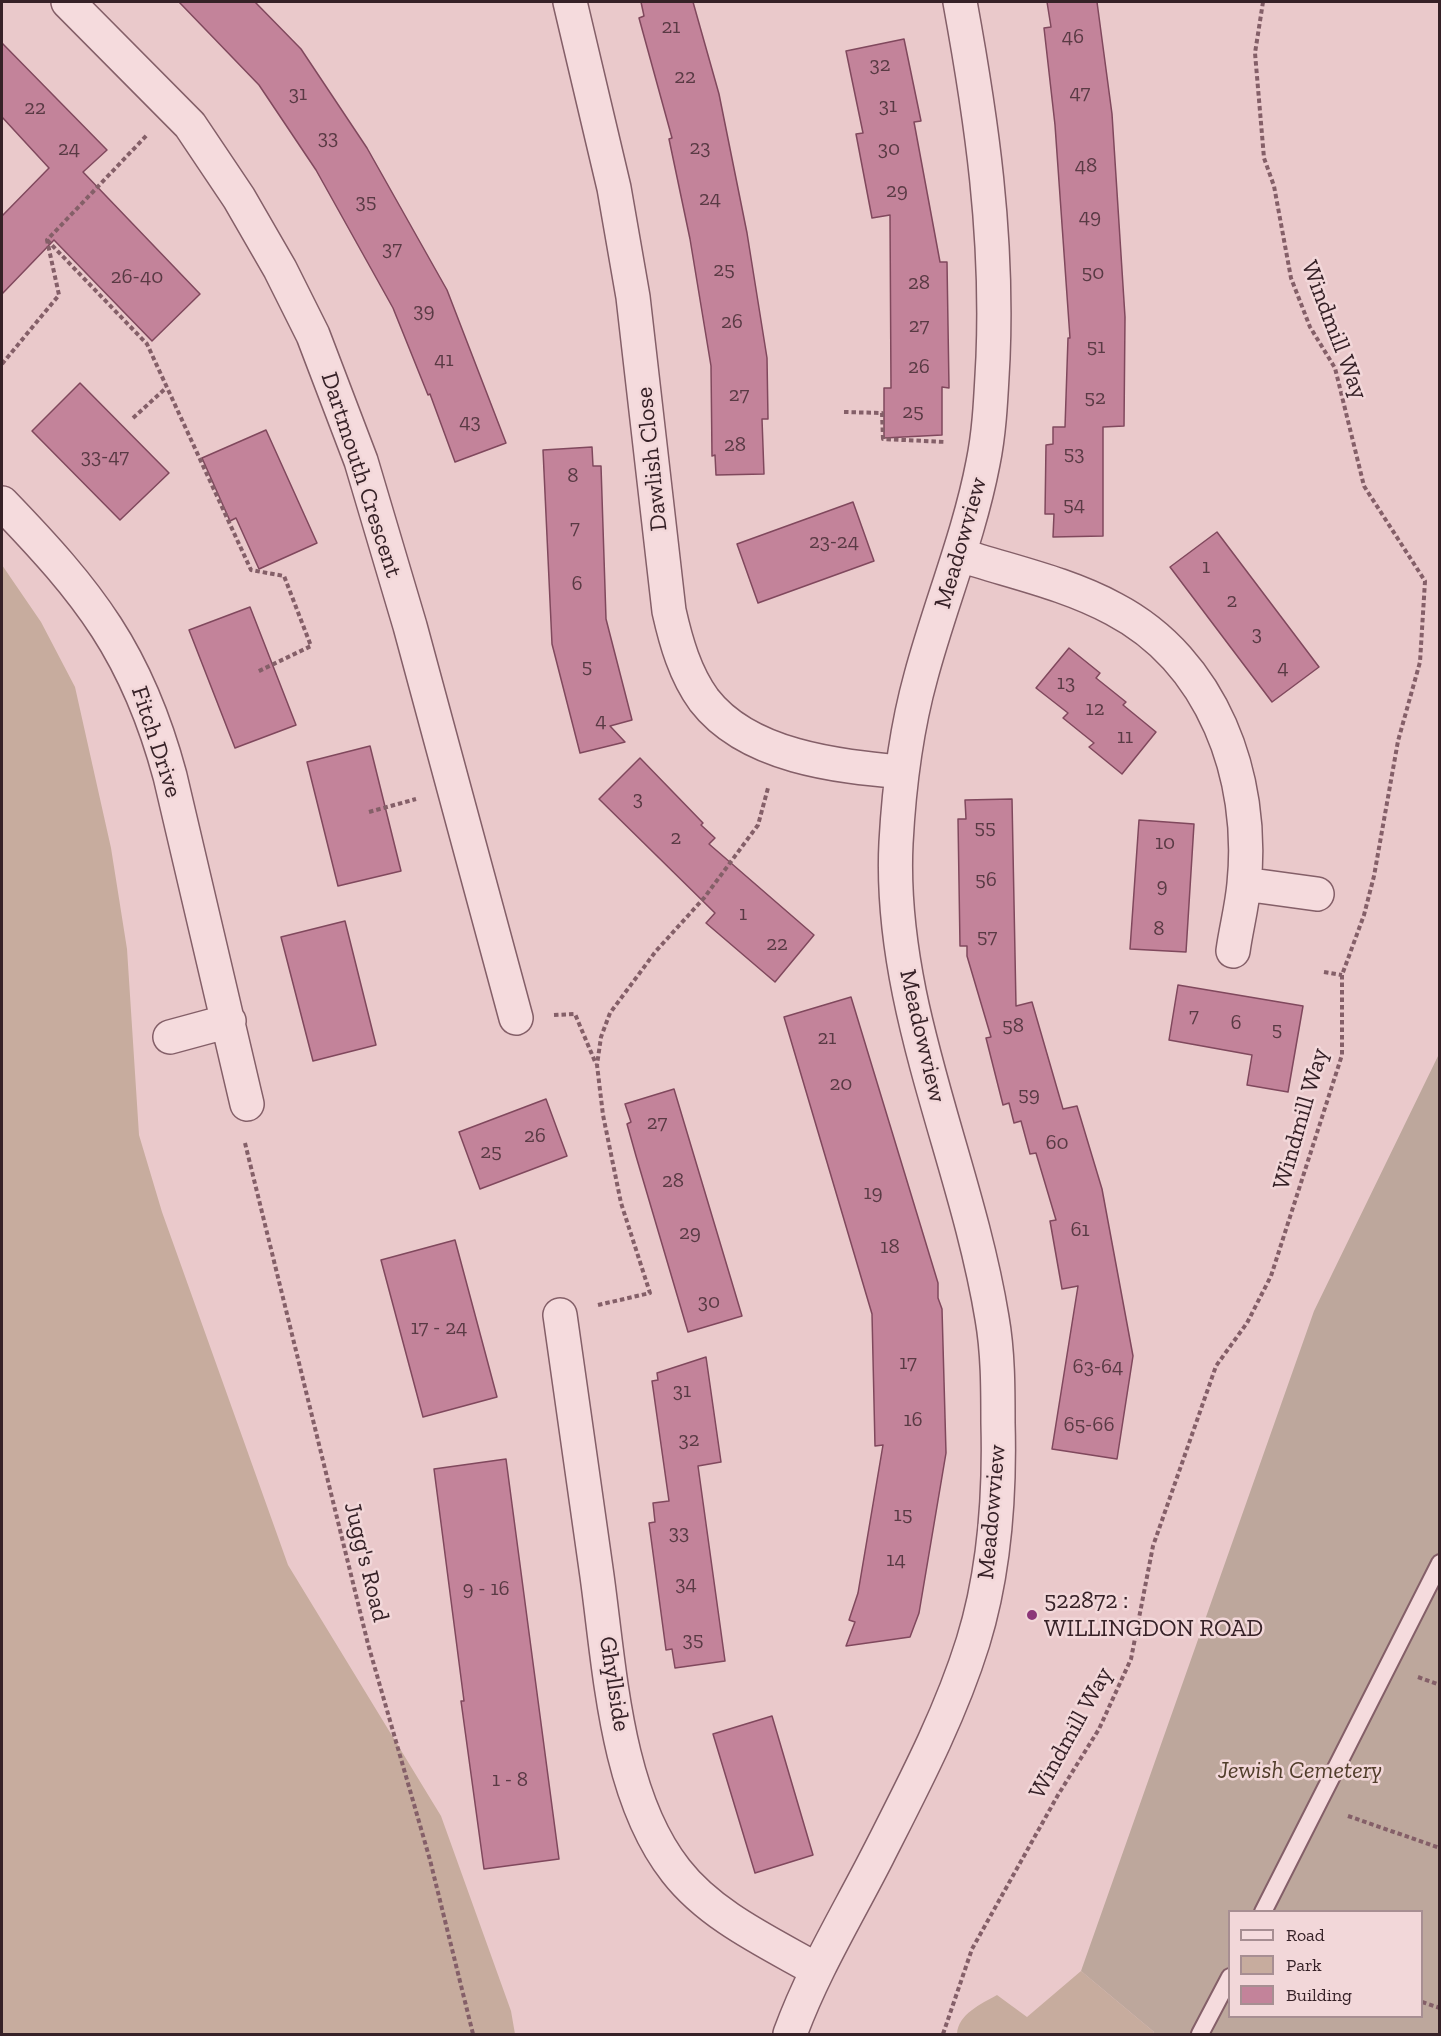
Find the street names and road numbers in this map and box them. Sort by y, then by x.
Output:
street label: Windmill Way [1294,257,1374,403]
street label: Dartmouth Crescent [314,369,408,581]
street label: Dawlish Close [630,386,674,532]
street label: Meadowview [928,474,994,612]
street label: Fitch Drive [124,683,188,801]
street label: Meadowview [893,967,951,1105]
street label: Windmill Way [1267,1045,1335,1193]
street label: Meadowview [972,1443,1012,1581]
street label: Jugg's Road [337,1499,395,1625]
street label: Ghyllside [592,1634,636,1734]
street label: Windmill Way [1023,1662,1119,1804]

